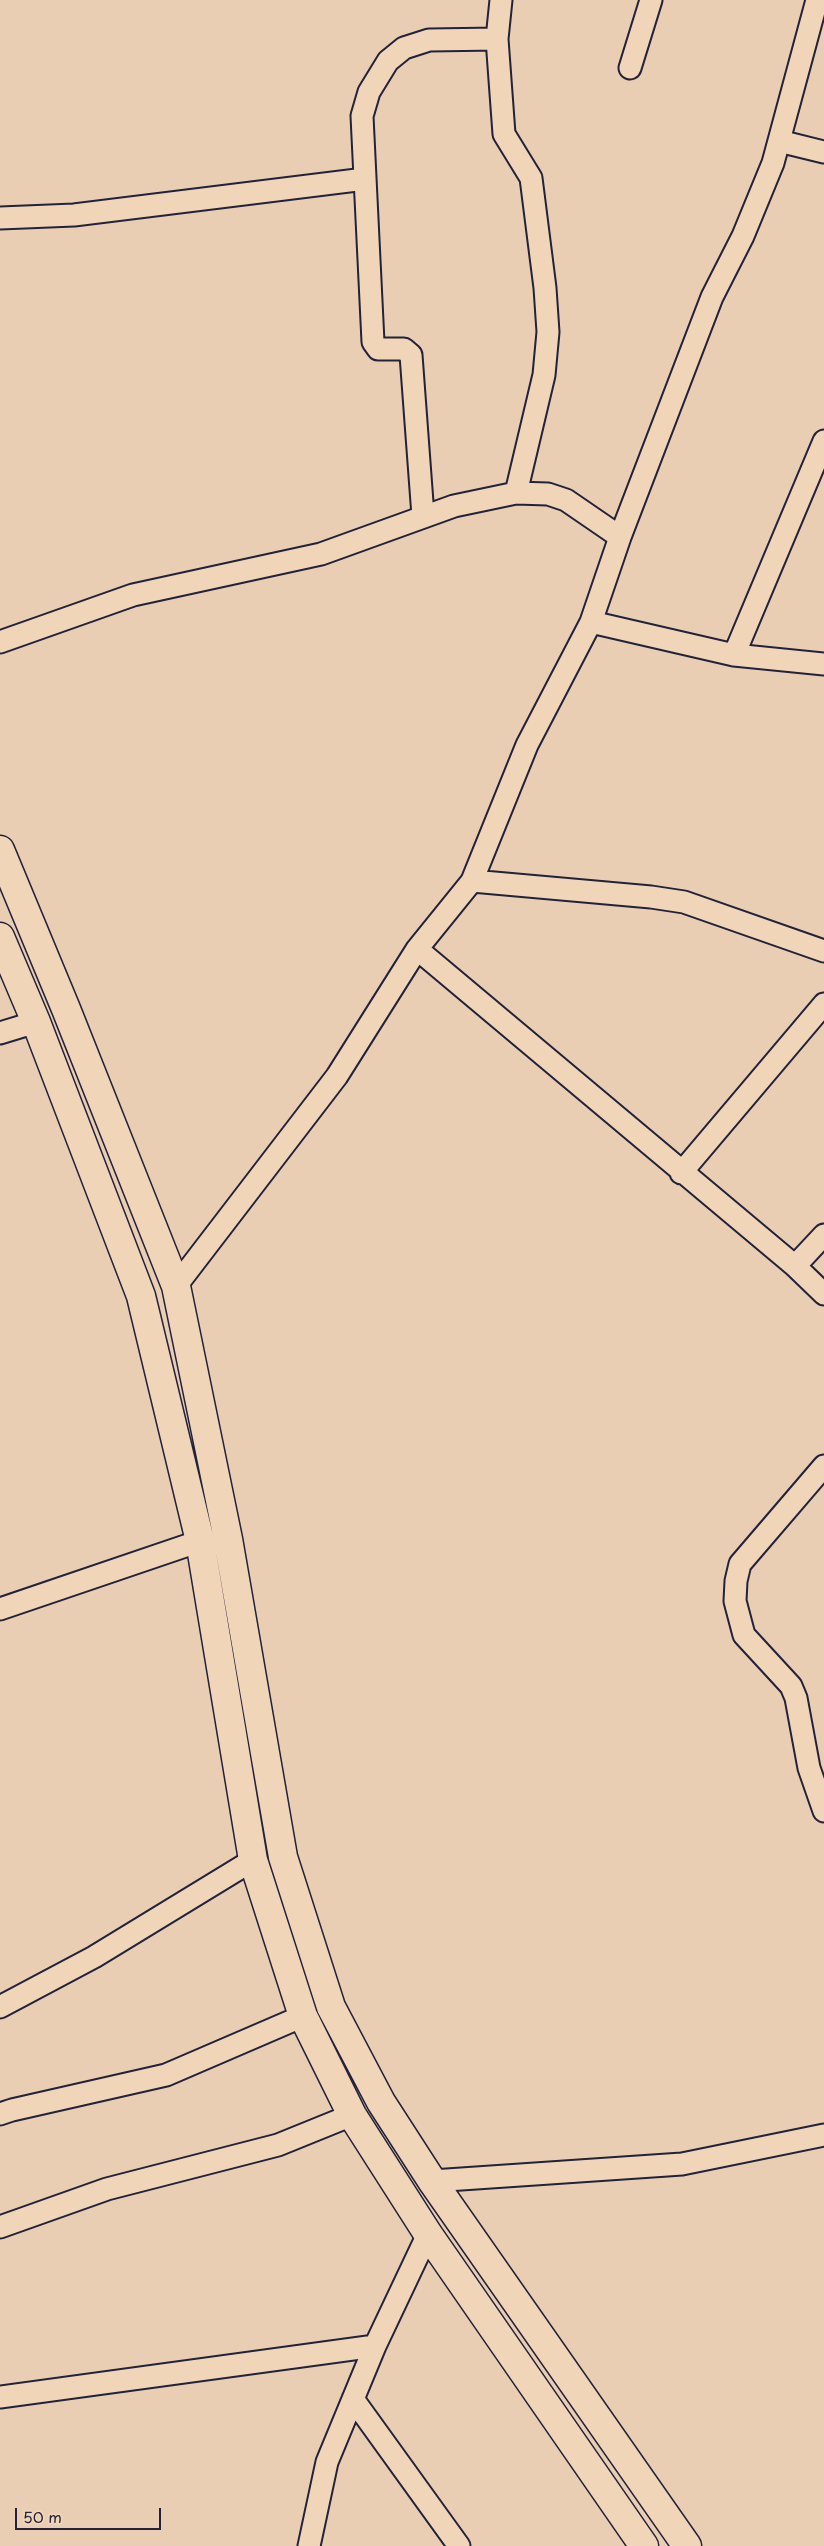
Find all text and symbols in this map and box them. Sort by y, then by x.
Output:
scale bar [18,2498,164,2530]
text: 50 m [23,2505,62,2528]

